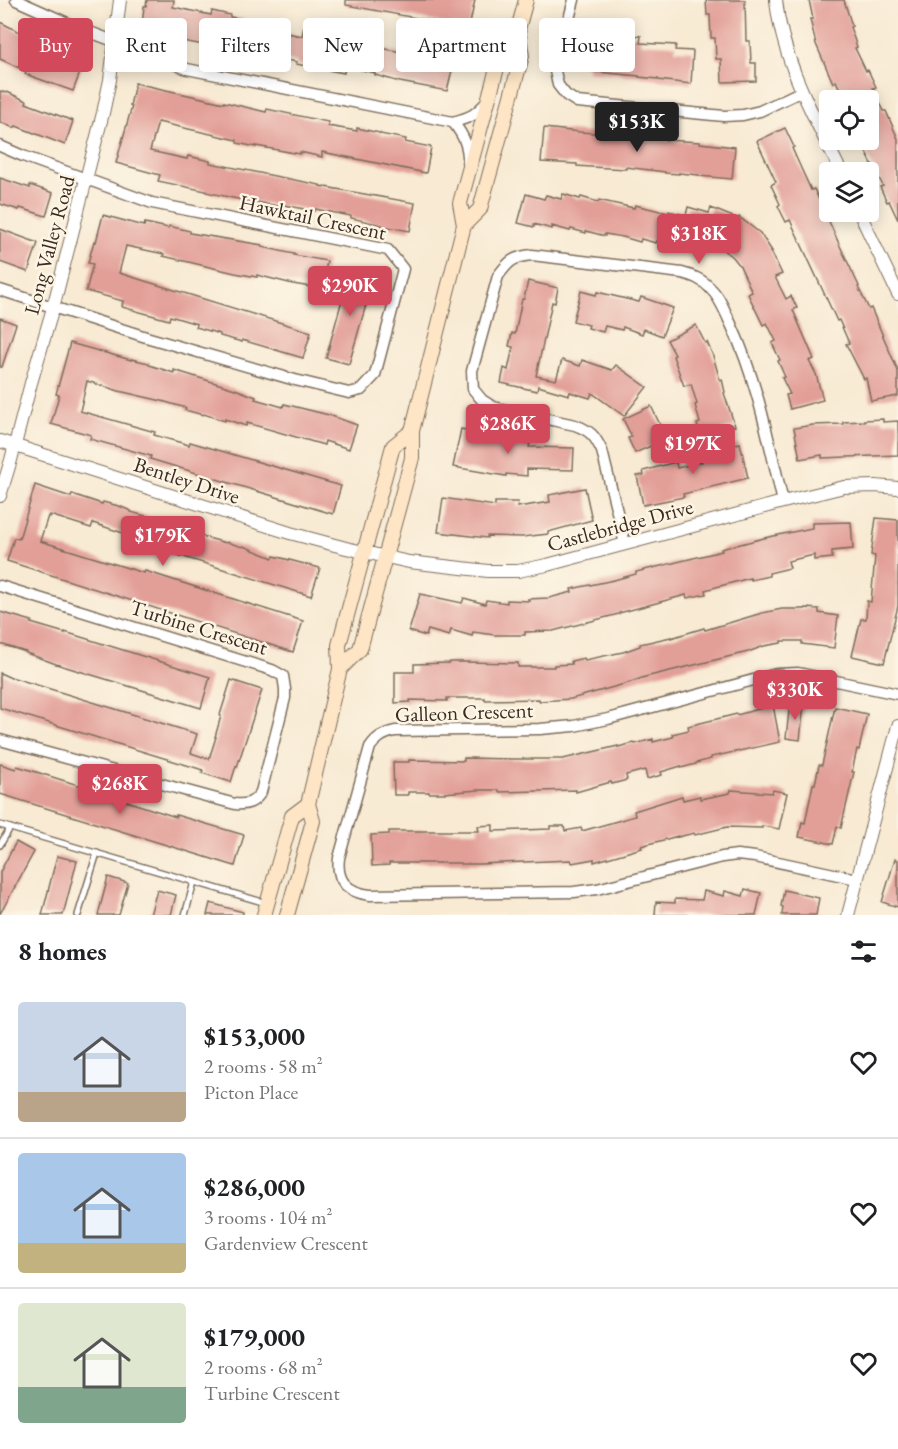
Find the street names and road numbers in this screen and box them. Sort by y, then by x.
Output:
street label: Long Valley Road [17,172,81,318]
street label: Hawktail Crescent [237,188,389,246]
street label: Bentley Drive [131,450,243,510]
street label: Castlebridge Drive [544,493,696,557]
street label: Turbine Crescent [127,593,271,661]
street label: Galleon Crescent [394,696,534,728]

